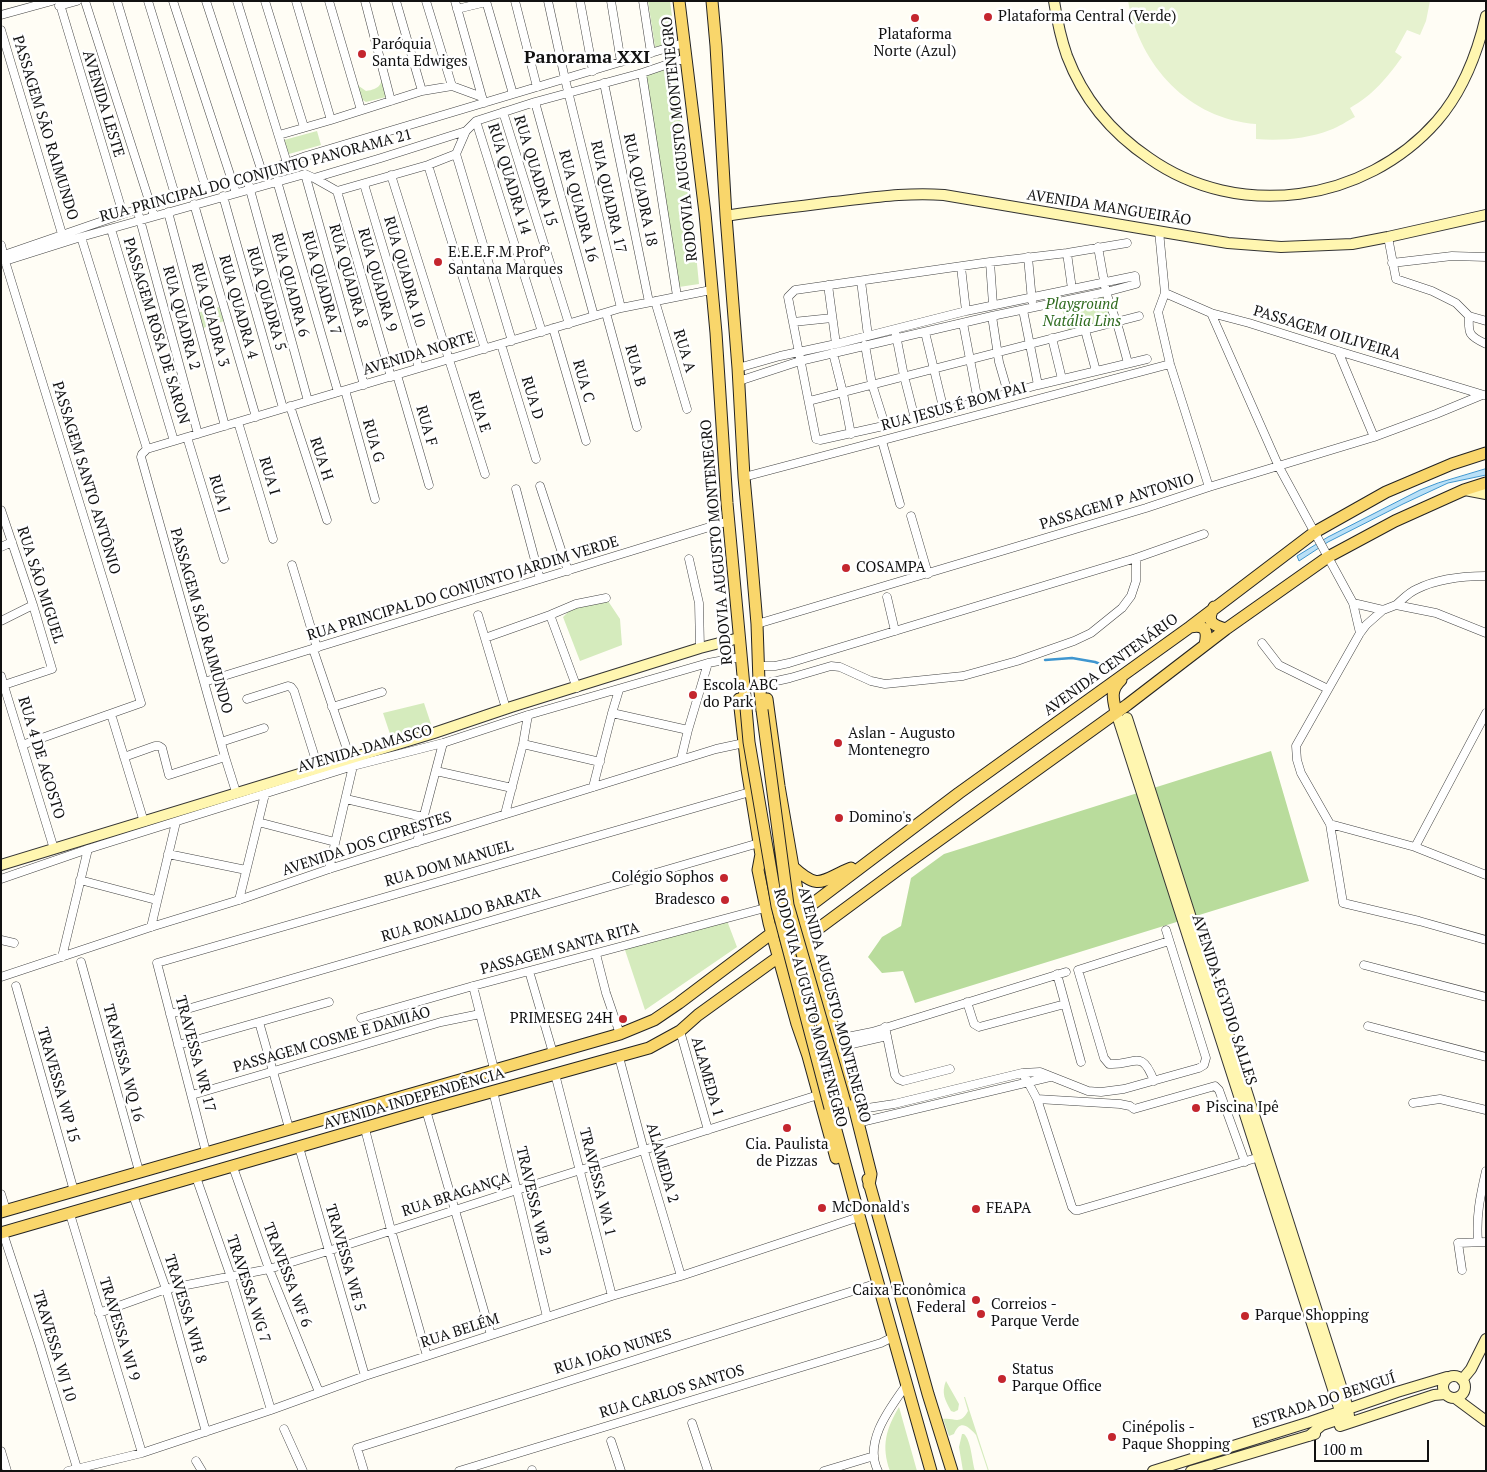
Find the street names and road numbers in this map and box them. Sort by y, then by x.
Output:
street label: RODOVIA AUGUSTO MONTENEGRO [658,15,702,263]
street label: PASSAGEM SÃO RAIMUNDO [8,33,82,223]
street label: AVENIDA LESTE [78,48,128,160]
street label: RUA QUADRA 15 [510,113,560,229]
street label: RUA QUADRA 14 [484,121,534,237]
street label: RUA PRINCIPAL DO CONJUNTO PANORAMA 21 [98,126,414,226]
street label: RUA QUADRA 18 [619,132,661,248]
street label: RUA QUADRA 17 [586,139,630,255]
street label: RUA QUADRA 16 [554,148,602,264]
street label: AVENIDA MANGUEIRÃO [1025,186,1193,230]
street label: RUA QUADRA 10 [379,214,429,330]
street label: RUA QUADRA 8 [325,222,371,330]
street label: RUA QUADRA 9 [354,226,400,334]
street label: RUA QUADRA 7 [298,229,344,337]
street label: RUA QUADRA 6 [267,231,313,339]
street label: PASSAGEM ROSA DE SARON [119,236,193,426]
street label: RUA QUADRA 5 [243,245,289,353]
street label: RUA QUADRA 4 [215,253,261,361]
street label: RUA QUADRA 3 [187,261,233,369]
street label: RUA QUADRA 2 [158,264,204,372]
street label: PASSAGEM OILIVEIRA [1251,302,1403,364]
street label: RUA A [669,327,699,375]
street label: AVENIDA NORTE [361,328,477,380]
street label: RUA B [621,343,649,389]
street label: RUA C [568,358,598,404]
street label: RUA D [517,374,547,422]
street label: PASSAGEM SANTO ANTÔNIO [48,379,124,577]
street label: RUA JESUS É BOM PAI [879,379,1029,435]
street label: RUA E [464,389,494,435]
street label: RUA F [412,403,440,449]
street label: RUA G [358,417,388,465]
street label: RODOVIA AUGUSTO MONTENEGRO [697,418,737,666]
street label: RUA H [306,435,336,483]
street label: RUA I [255,455,283,497]
street label: PASSAGEM P ANTONIO [1038,470,1196,534]
street label: RUA J [205,473,233,515]
street label: RUA SÃO MIGUEL [13,524,67,646]
street label: PASSAGEM SÃO RAIMUNDO [166,526,236,716]
street label: RUA PRINCIPAL DO CONJUNTO JARDIM VERDE [305,533,621,645]
street label: AVENIDA CENTENÁRIO [1040,610,1182,720]
street label: RUA 4 DE AGOSTO [14,695,68,821]
street label: AVENIDA DAMASCO [296,721,434,777]
street label: AVENIDA DOS CIPRESTES [280,808,454,880]
street label: RUA DOM MANUEL [383,837,515,891]
street label: RUA RONALDO BARATA [379,884,543,946]
street label: AVENIDA AUGUSTO MONTENEGRO [794,885,874,1125]
street label: RODOVIA AUGUSTO MONTENEGRO [769,887,851,1129]
street label: AVENIDA EGYDIO SALLES [1188,912,1260,1088]
street label: PASSAGEM SANTA RITA [479,919,641,979]
street label: TRAVESSA WR 17 [171,994,219,1114]
street label: TRAVESSA WQ 16 [99,1002,147,1124]
street label: PASSAGEM COSME E DAMIÃO [231,1003,433,1077]
street label: TRAVESSA WP 15 [33,1025,83,1145]
street label: ALAMEDA 1 [687,1035,727,1119]
street label: AVENIDA INDEPENDÊNCIA [321,1065,507,1133]
street label: ALAMEDA 2 [642,1121,682,1205]
street label: TRAVESSA WA 1 [575,1126,619,1238]
street label: TRAVESSA WB 2 [512,1145,554,1257]
street label: RUA BRAGANÇA [400,1169,512,1221]
street label: TRAVESSA WE 5 [321,1202,369,1314]
street label: TRAVESSA WF 6 [259,1220,315,1330]
street label: TRAVESSA WG 7 [222,1233,274,1345]
street label: TRAVESSA WH 8 [160,1252,210,1366]
street label: TRAVESSA WI 9 [95,1275,143,1383]
street label: TRAVESSA WJ 10 [29,1288,79,1404]
street label: RUA BELÉM [418,1310,502,1352]
street label: RUA JOÃO NUNES [552,1326,674,1378]
street label: RUA CARLOS SANTOS [597,1361,747,1423]
street label: ESTRADA DO BENGUÍ [1250,1369,1398,1433]

